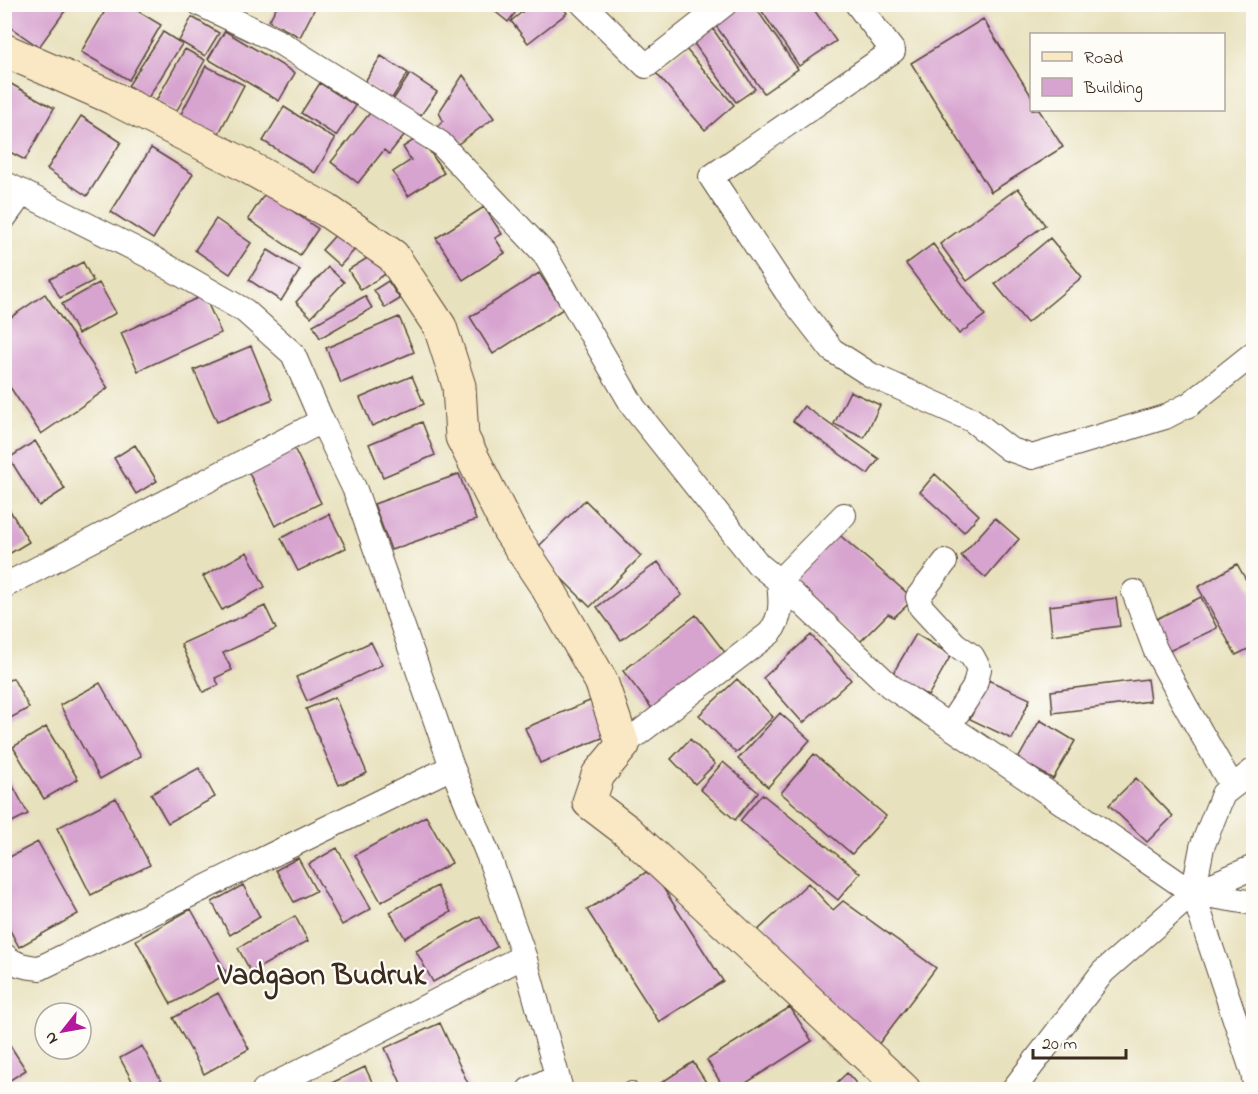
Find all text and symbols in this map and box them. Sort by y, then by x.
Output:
legend [1030,33,1225,111]
text: Road [1084,46,1123,72]
text: Building [1083,76,1143,103]
district label: Vadgaon Budruk [217,955,427,1000]
north arrow [33,1001,93,1061]
scale bar [1033,1022,1126,1060]
text: N [39,1027,65,1049]
text: 20 m [1042,1032,1077,1058]

